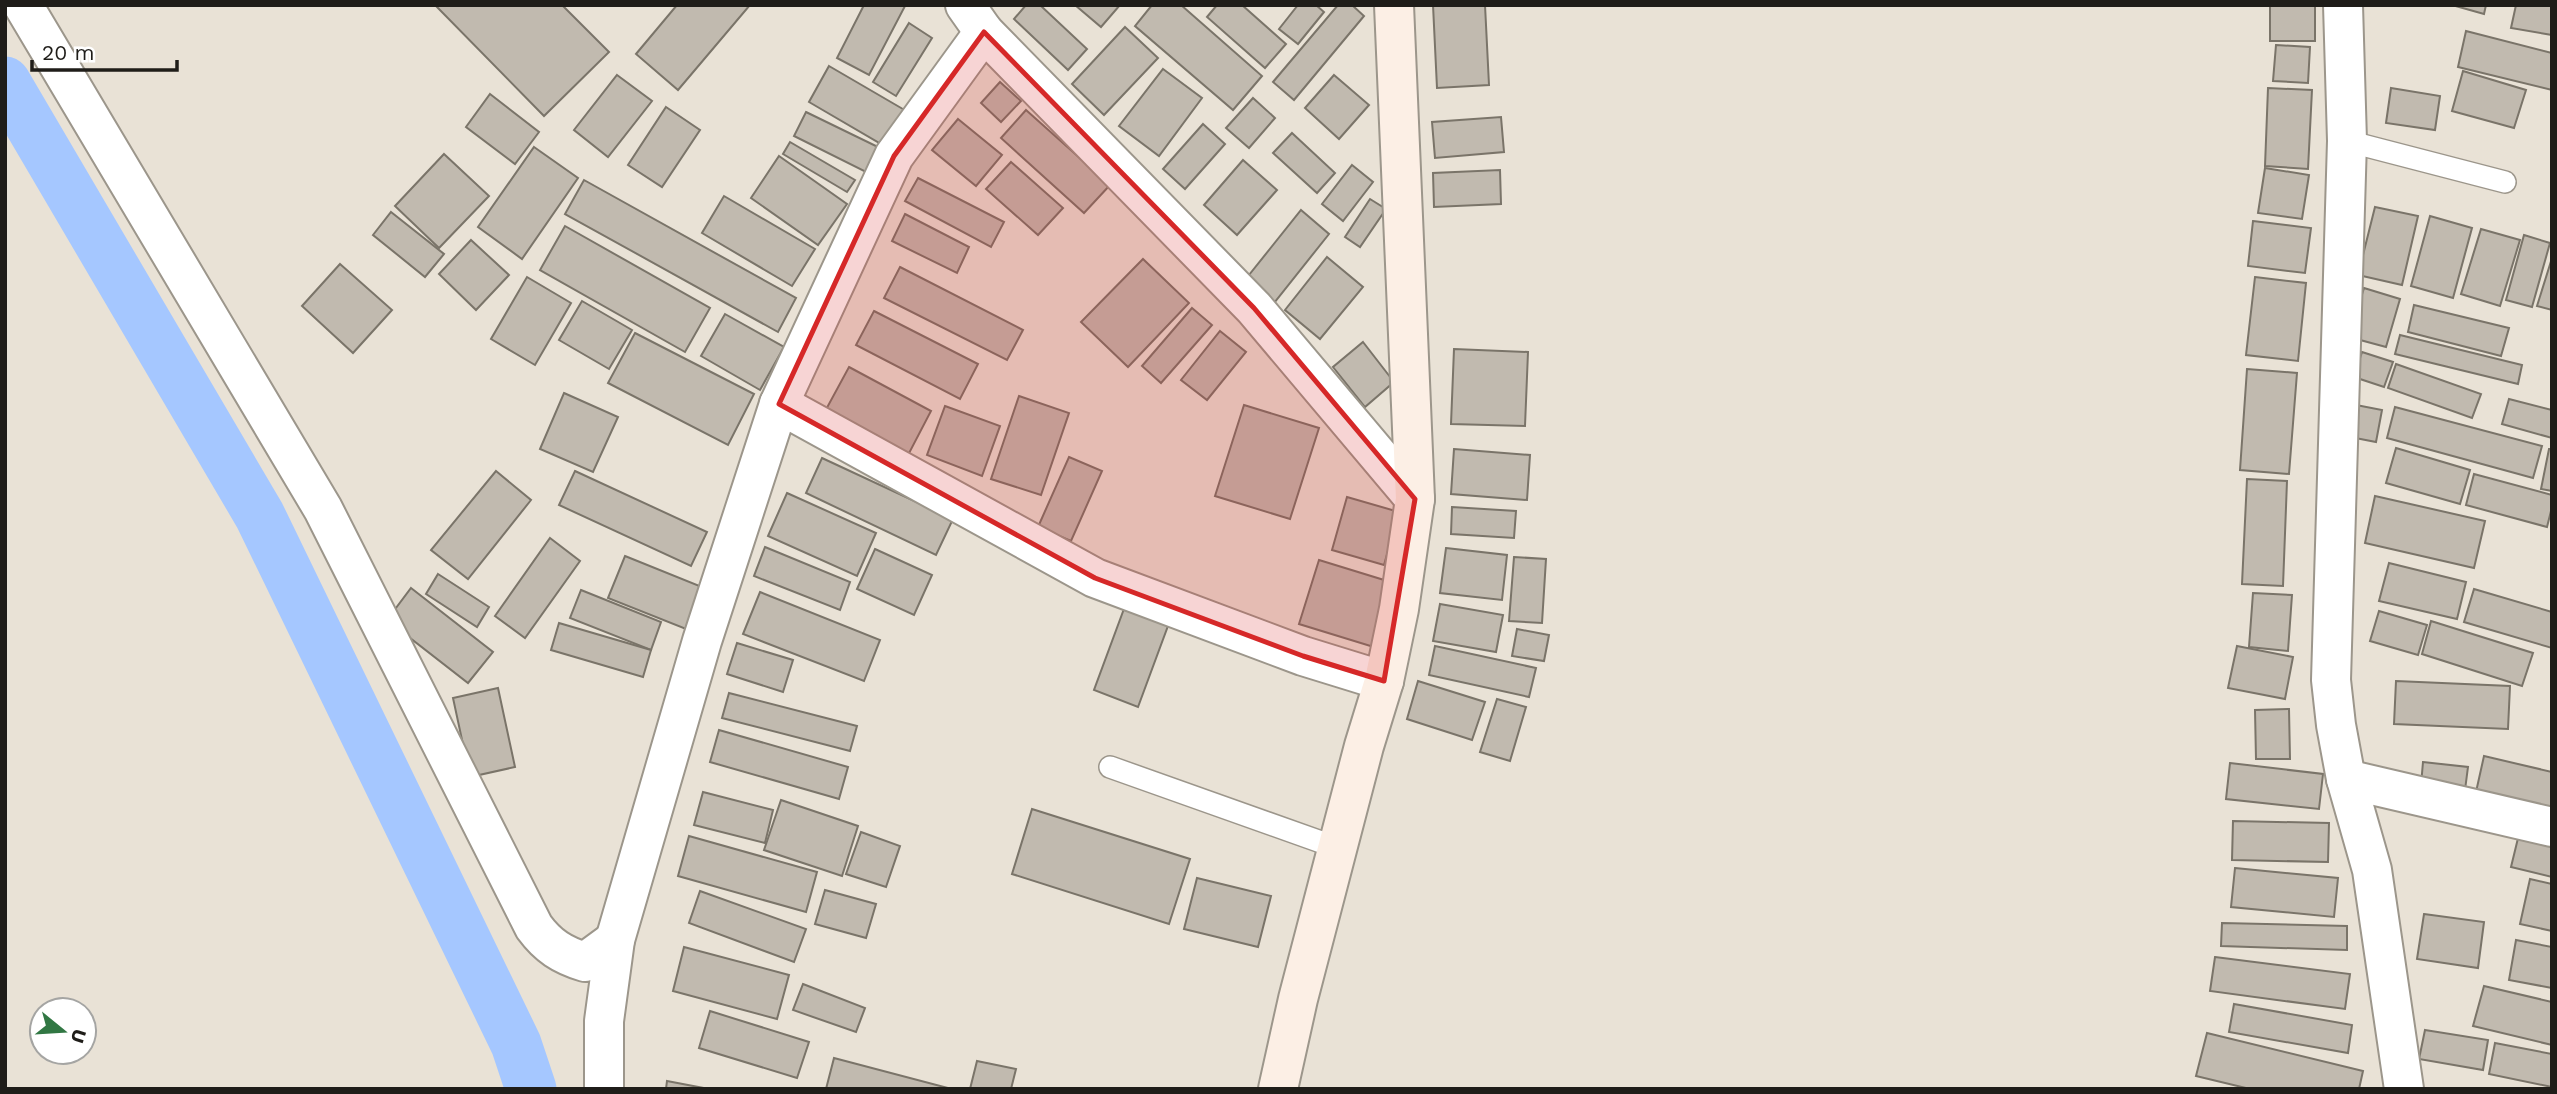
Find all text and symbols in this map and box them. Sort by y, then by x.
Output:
scale bar [32,28,177,72]
text: 20 m [42,40,94,65]
north arrow [28,996,98,1066]
text: U [66,1026,92,1046]

